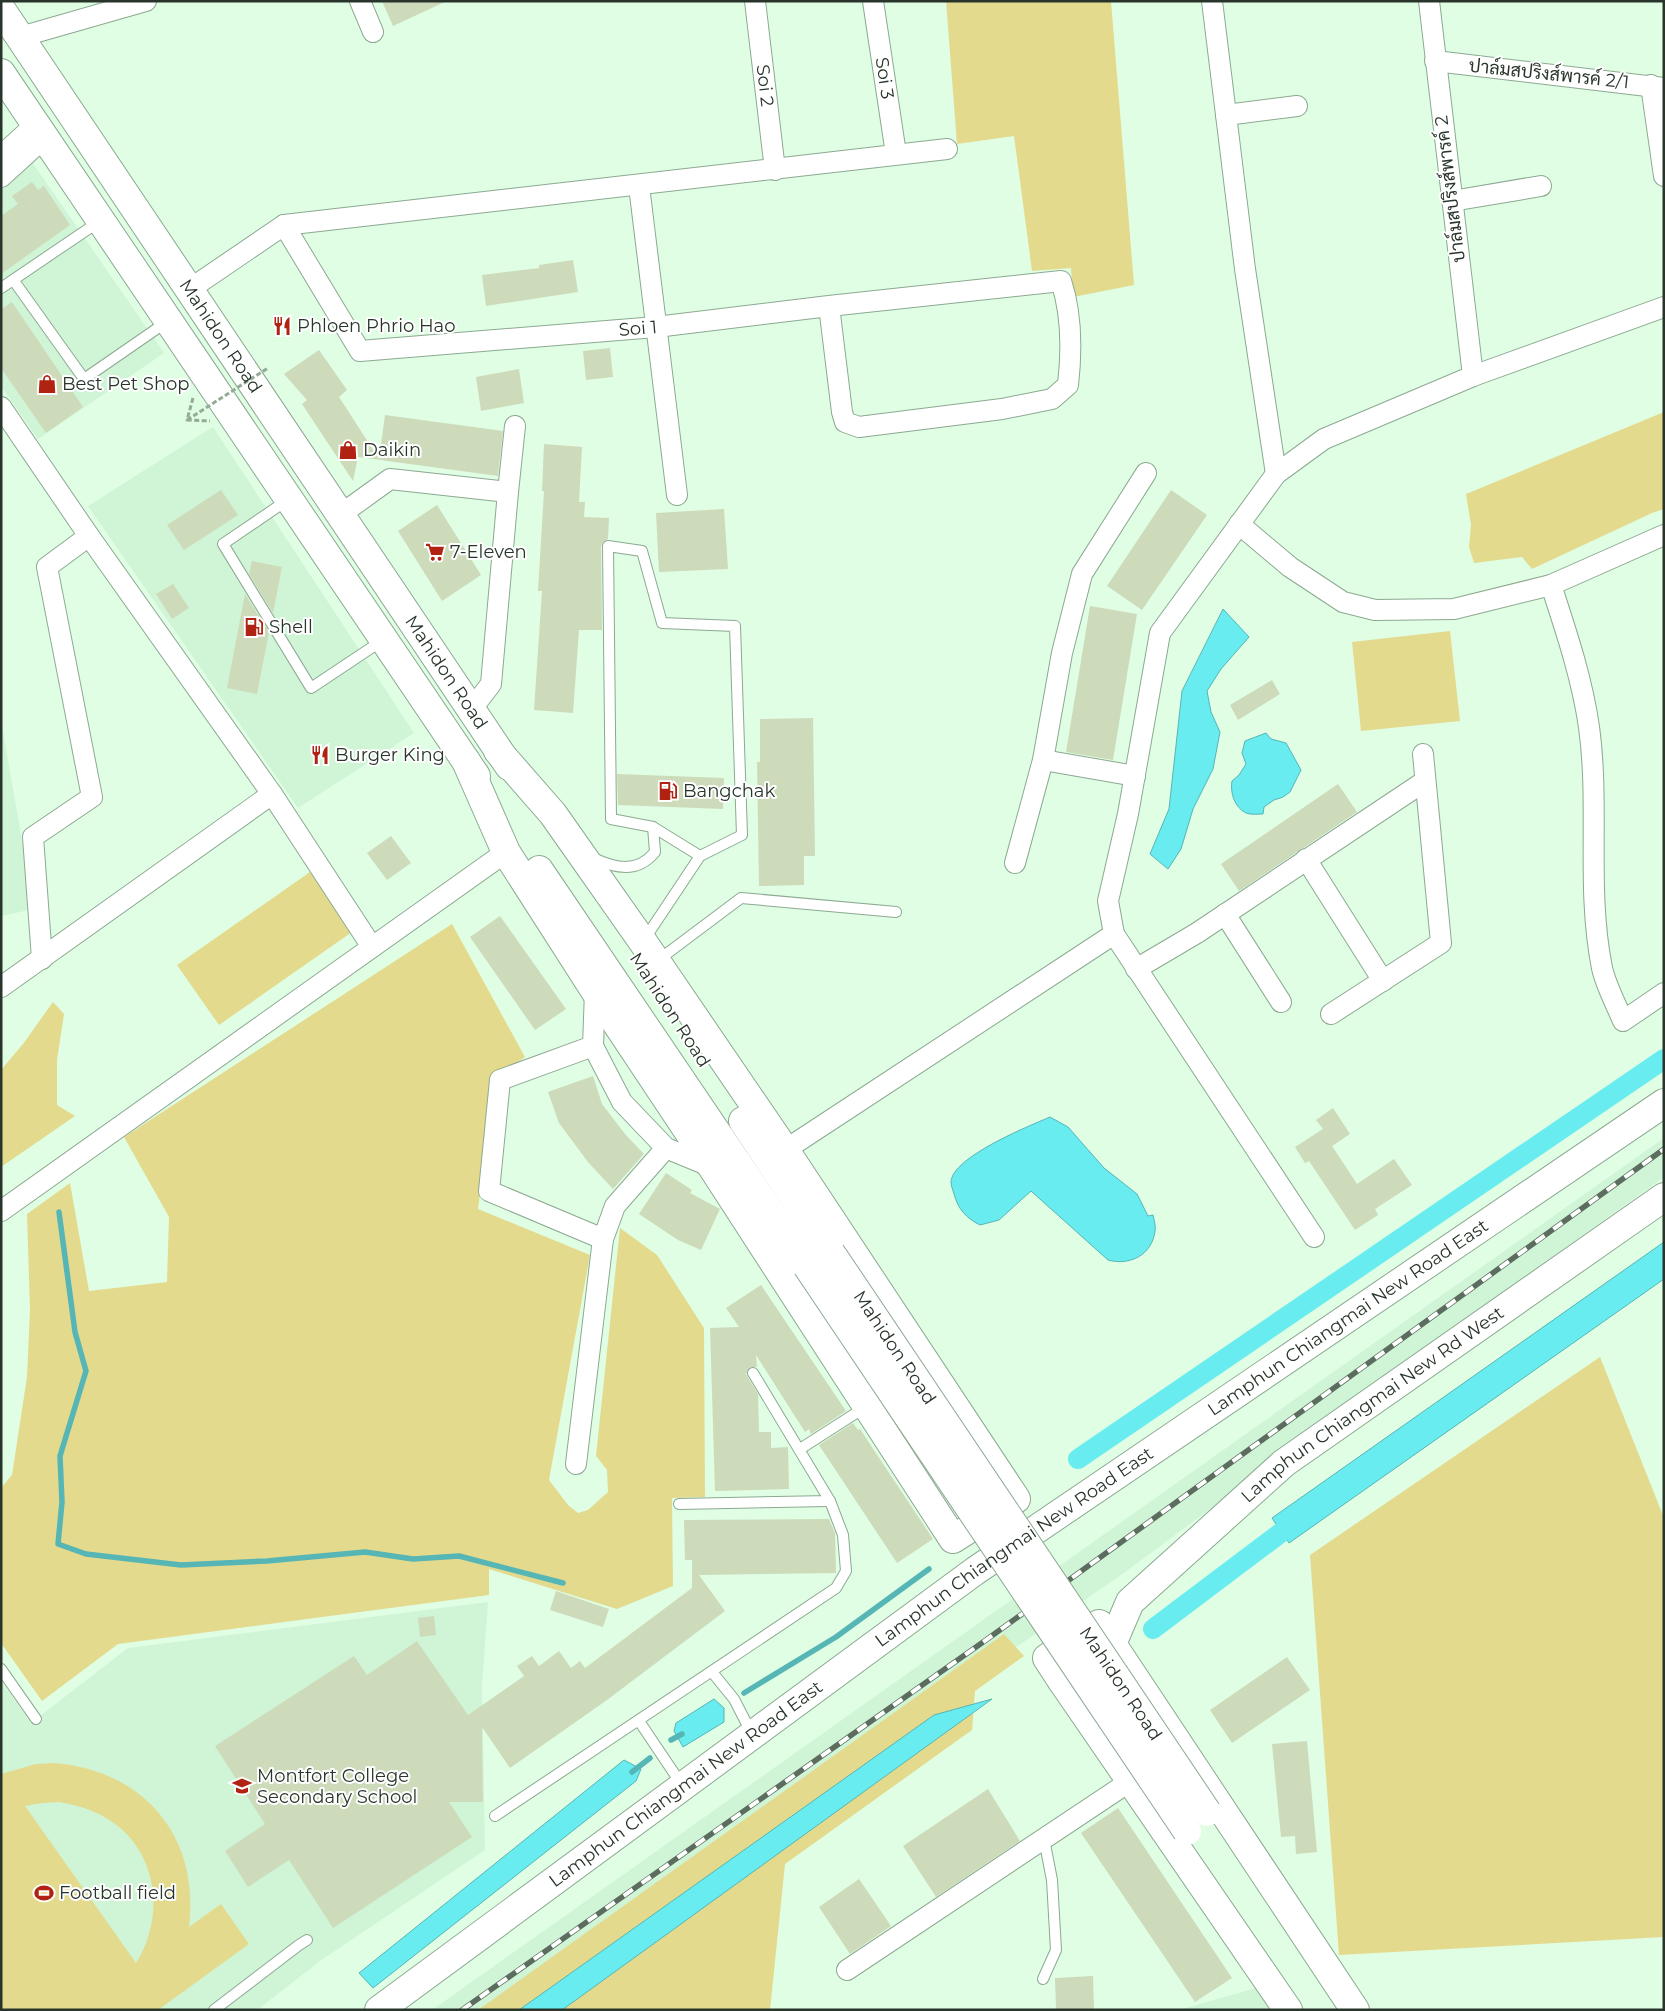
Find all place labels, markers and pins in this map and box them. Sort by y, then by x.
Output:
restaurant icon: Phloen Phrio Hao [271,315,293,337]
place label: Phloen Phrio Hao [297,315,456,337]
shop icon: Best Pet Shop [36,373,58,395]
place label: Best Pet Shop [62,373,190,395]
shop icon: Daikin [337,439,359,461]
place label: Daikin [363,439,421,461]
supermarket icon: 7-Eleven [424,541,446,563]
place label: 7-Eleven [450,541,527,563]
fuel station icon: Shell [243,616,265,638]
place label: Shell [269,616,313,638]
restaurant icon: Burger King [309,744,331,766]
place label: Burger King [335,744,445,766]
fuel station icon: Bangchak [657,780,679,802]
place label: Bangchak [683,780,775,802]
place label: Montfort College Secondary School [257,1765,417,1808]
school or university icon: Montfort College Secondary School [231,1775,253,1797]
sports icon: Football field [33,1882,55,1904]
place label: Football field [59,1882,176,1904]

